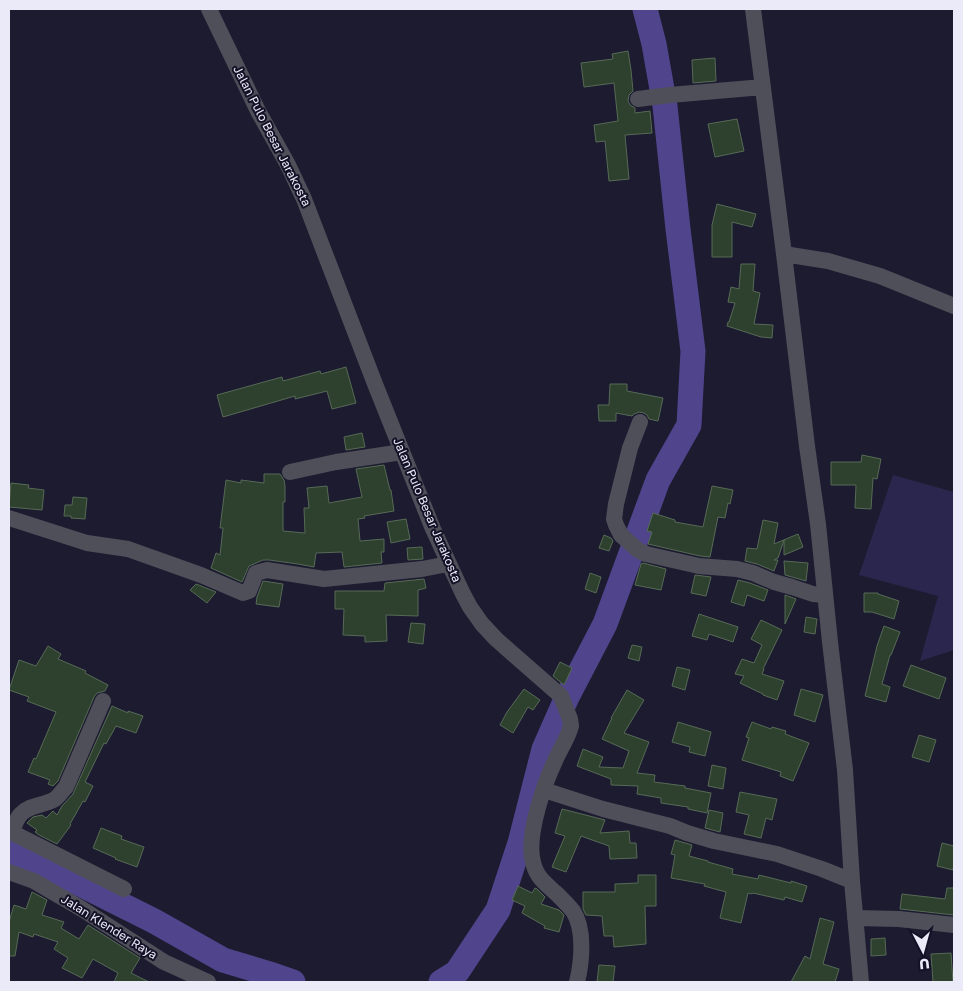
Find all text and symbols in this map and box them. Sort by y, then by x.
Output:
street label: Jalan Pulo Besar Jarakosta [230,63,314,209]
street label: Jalan Pulo Besar Jarakosta [390,435,465,584]
street label: Jalan Klender Raya [58,891,160,962]
north arrow [898,926,948,976]
text: U [918,955,930,973]

